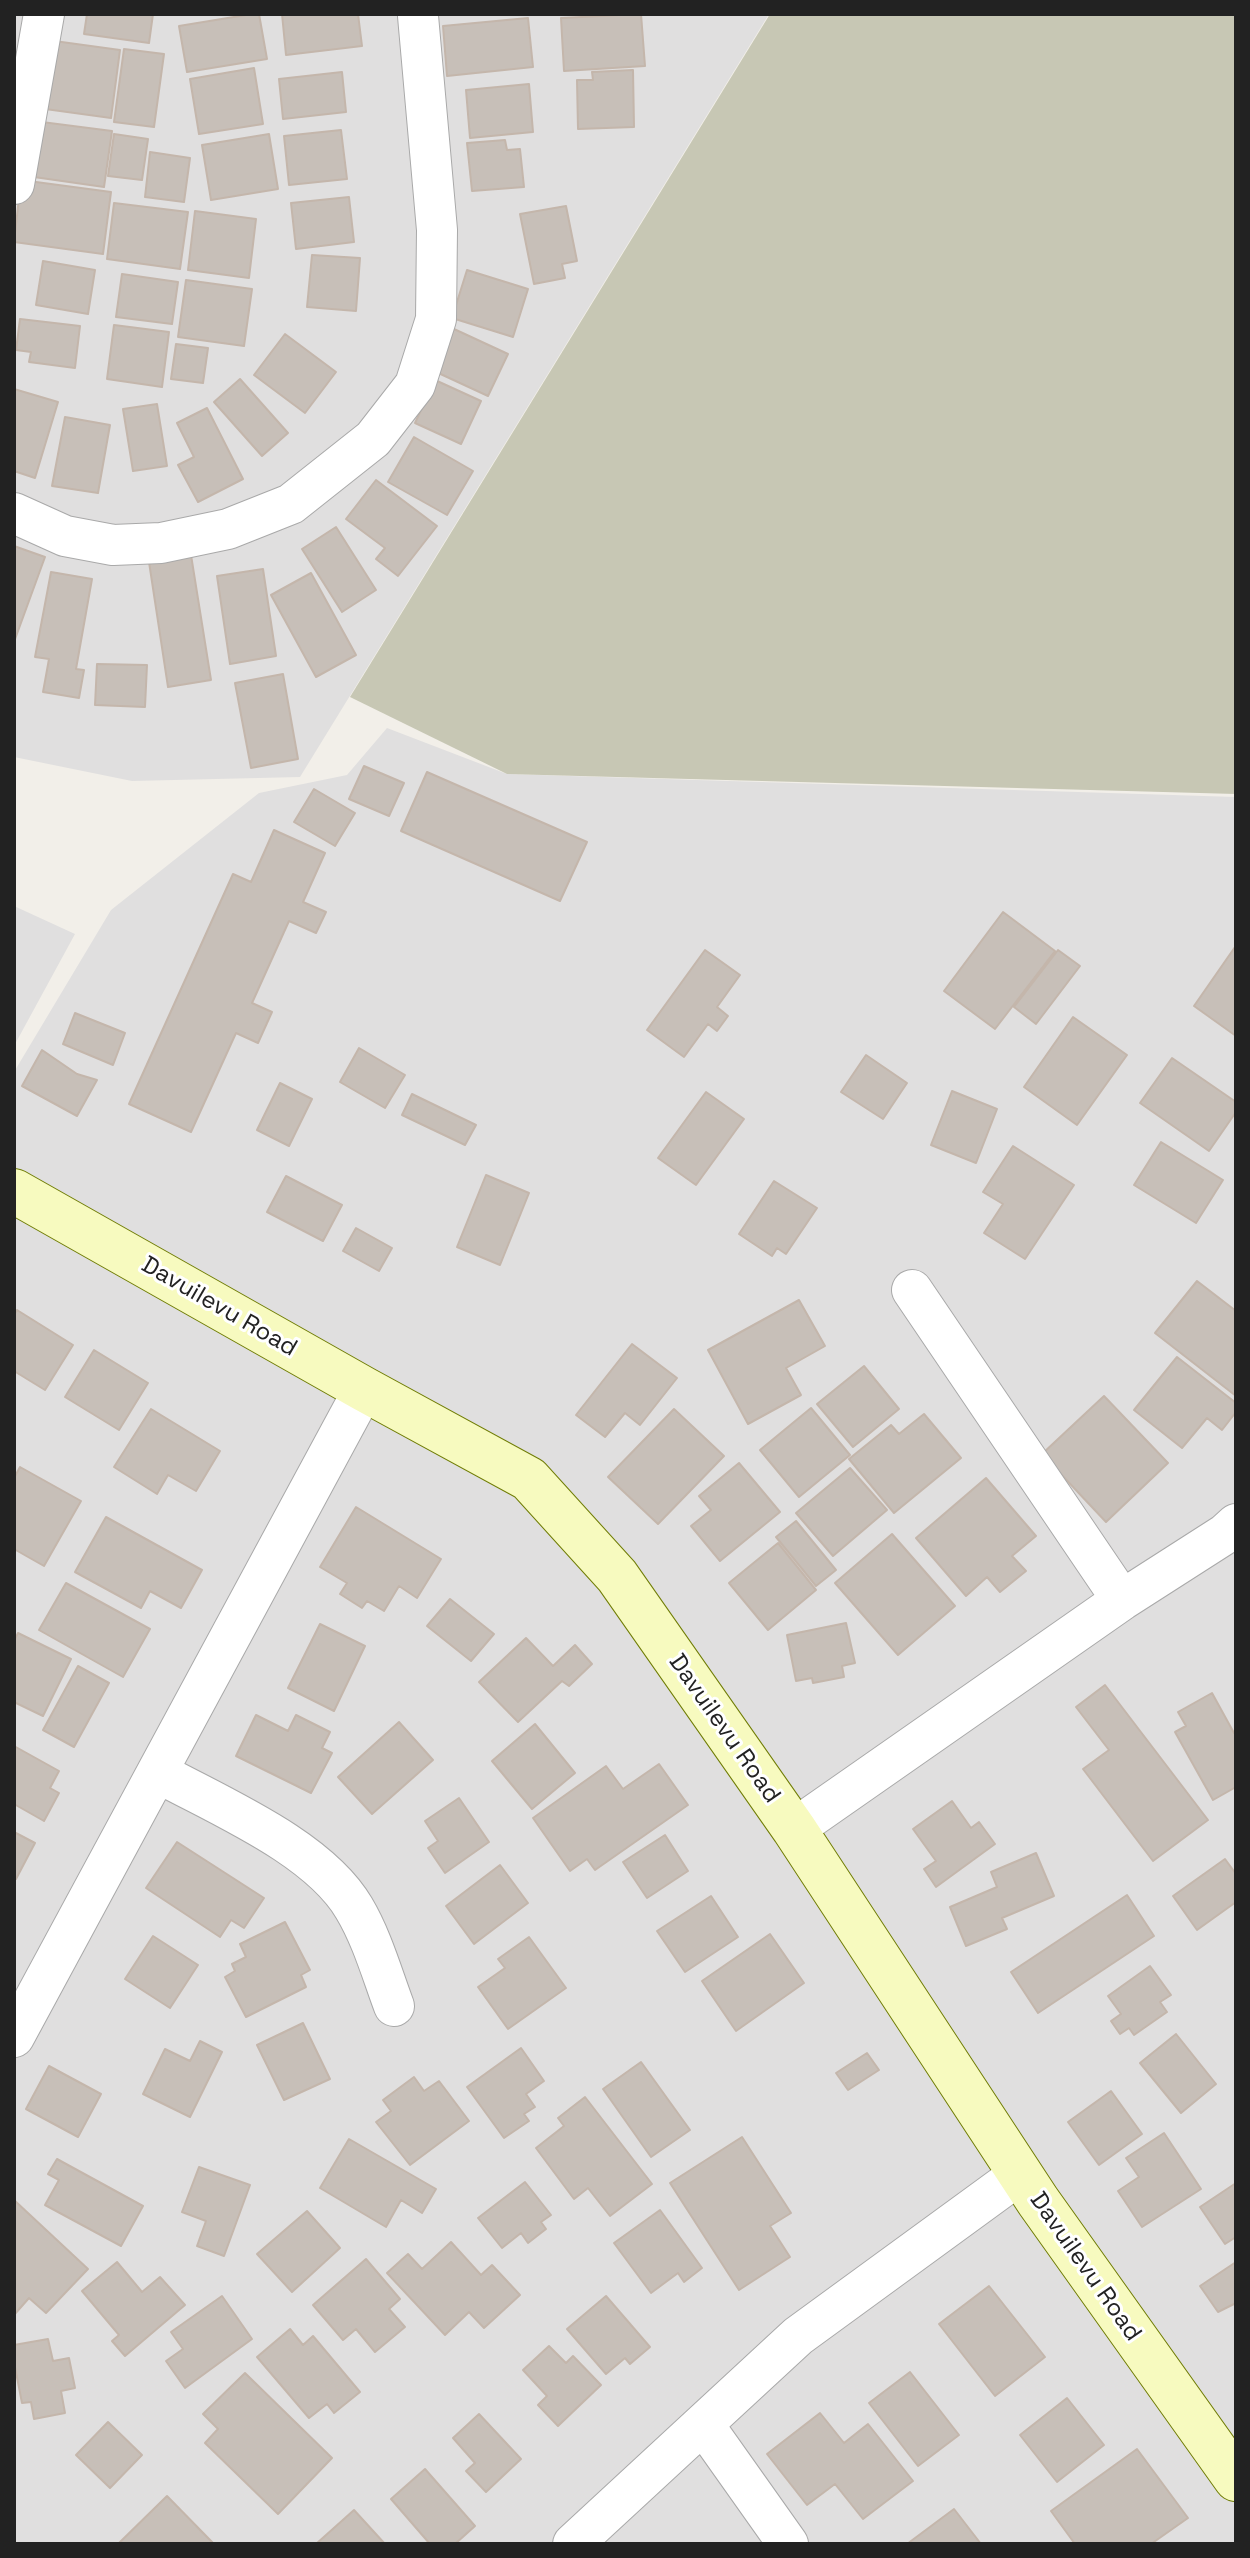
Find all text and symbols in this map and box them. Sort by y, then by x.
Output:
street label: Davuilevu Road [136,1251,302,1363]
street label: Davuilevu Road [662,1649,786,1809]
street label: Davuilevu Road [1023,2187,1147,2347]

